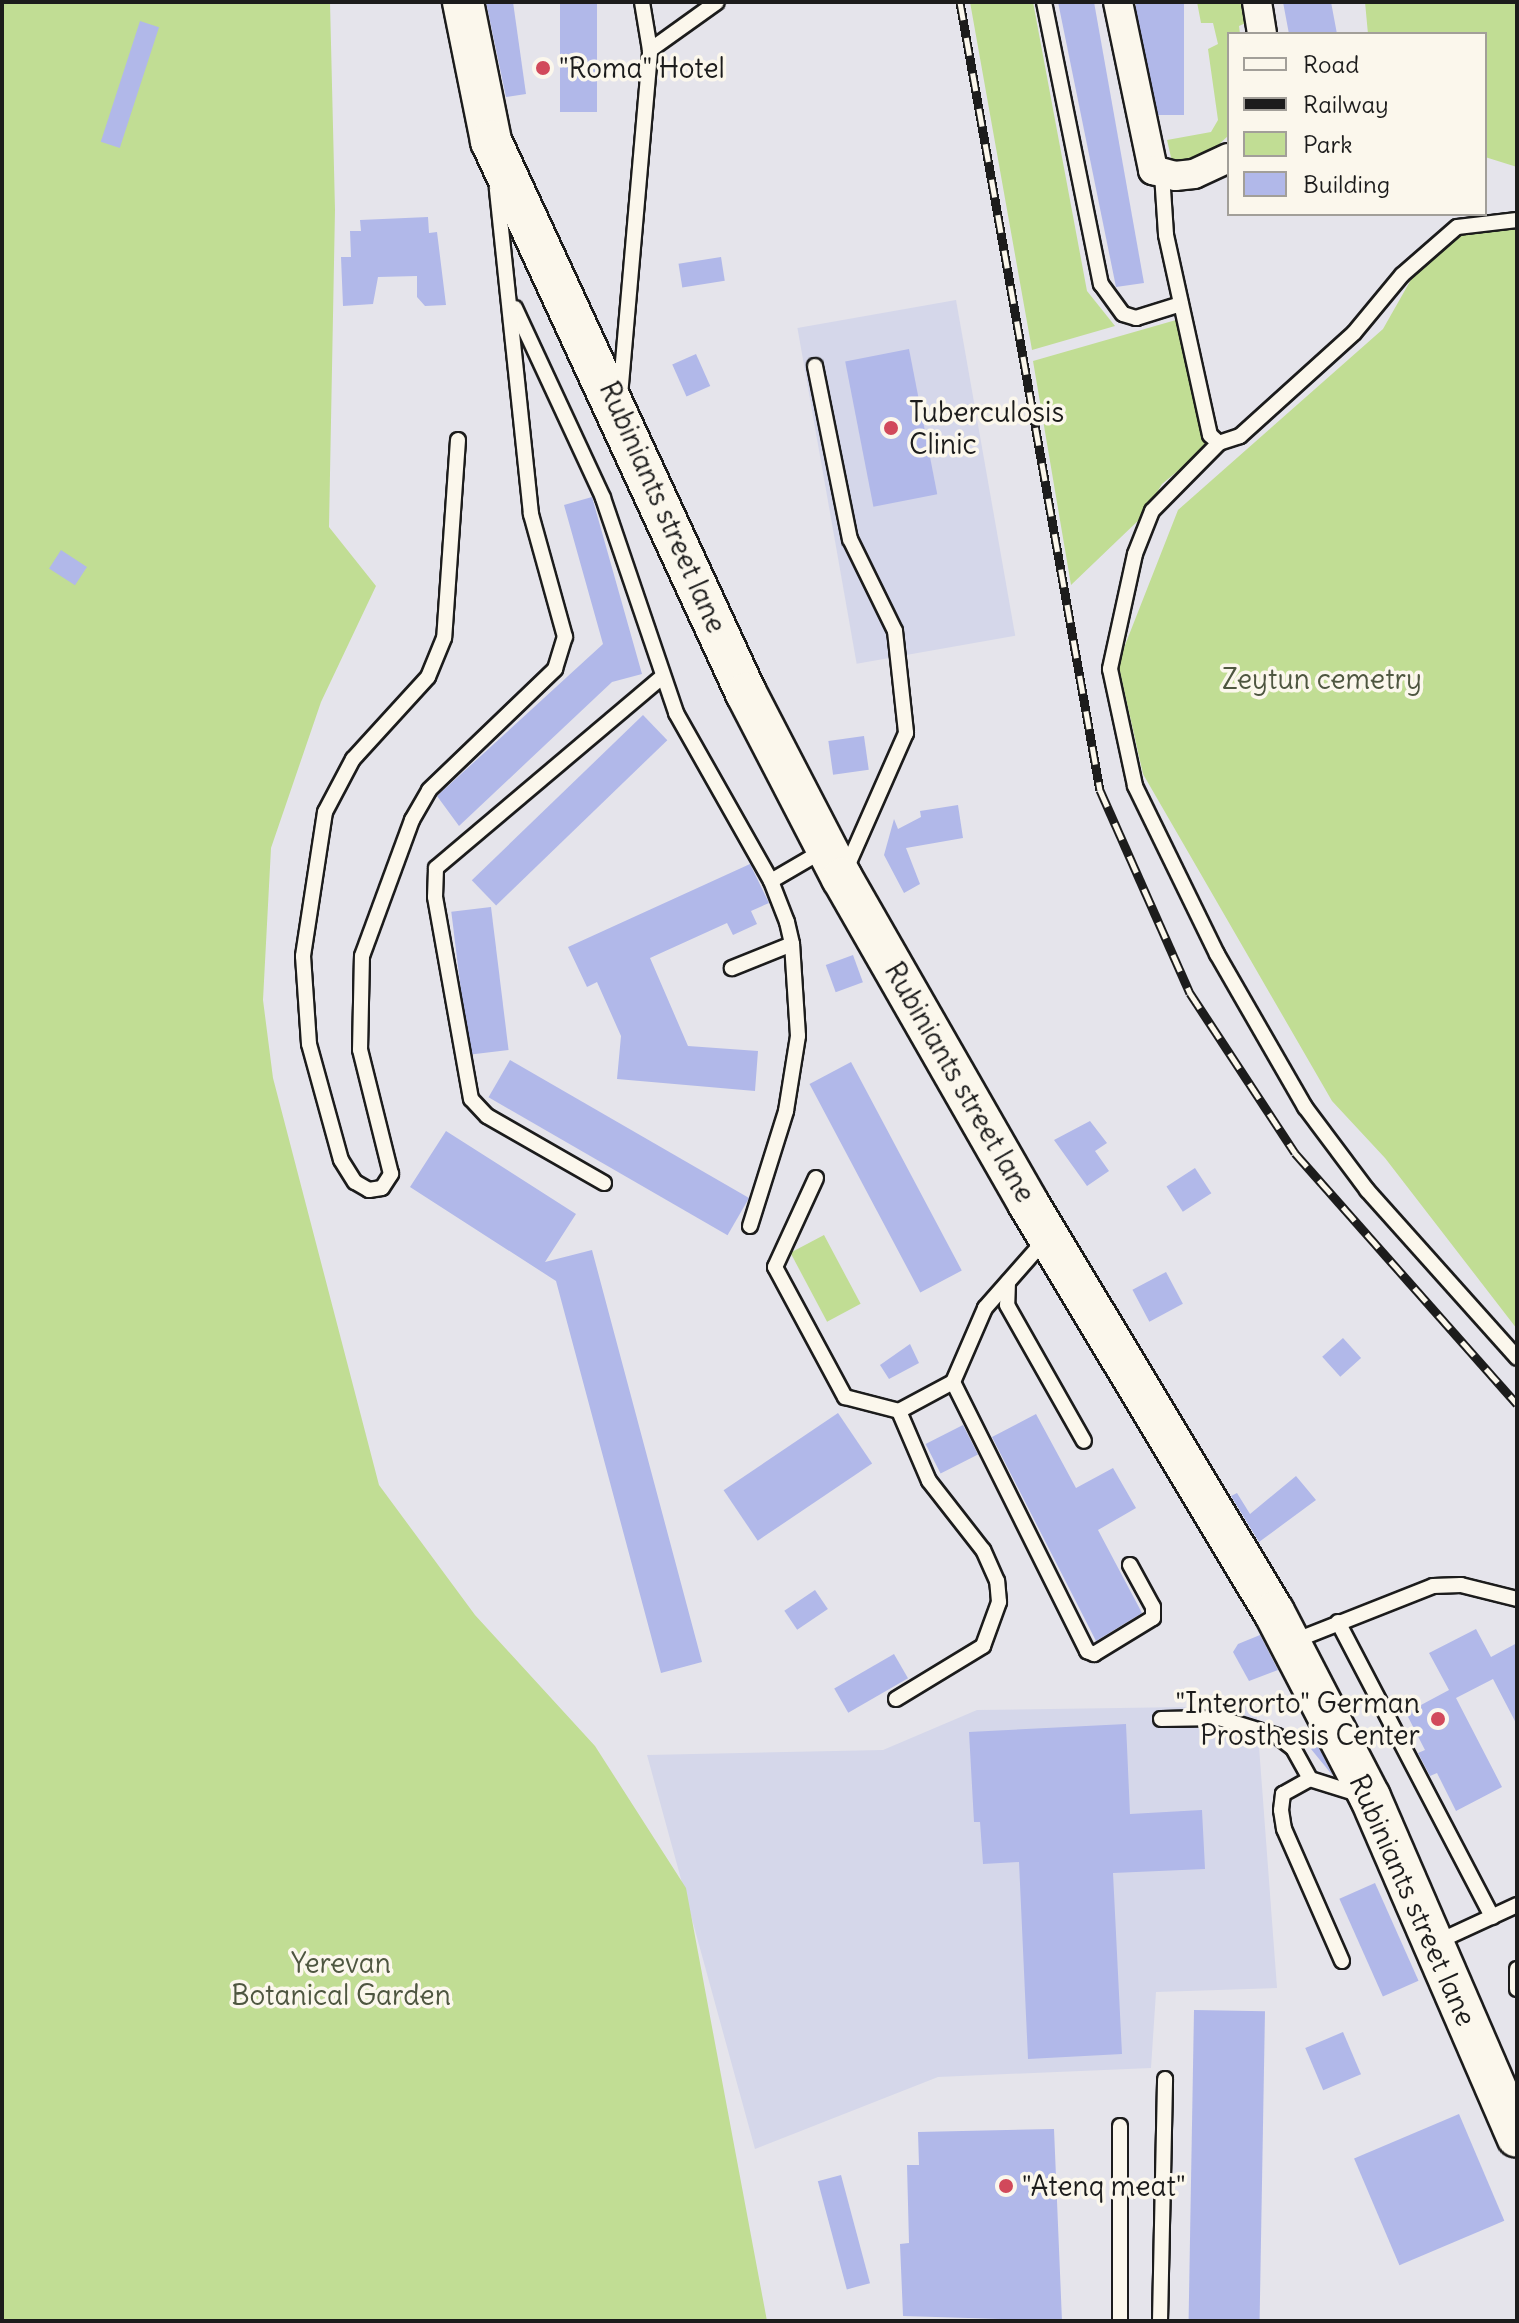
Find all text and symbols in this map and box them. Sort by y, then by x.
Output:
legend [1227,32,1487,216]
text: Road [1303,49,1359,79]
place label: "Roma" Hotel [559,51,725,85]
marker: "Roma" Hotel [534,59,552,77]
text: Railway [1303,89,1389,119]
text: Park [1303,129,1353,159]
text: Building [1303,169,1390,199]
street label: Rubiniants street lane [592,376,734,638]
place label: Tuberculosis Clinic [909,395,1064,461]
marker: Tuberculosis Clinic [880,417,902,439]
park label: Zeytun cemetry [1222,662,1422,696]
street label: Rubiniants street lane [878,956,1042,1208]
place label: "Interorto" German Prosthesis Center [1175,1686,1420,1752]
marker: "Interorto" German Prosthesis Center [1427,1708,1449,1730]
street label: Rubiniants street lane [1342,1769,1484,2031]
park label: Yerevan Botanical Garden [231,1946,451,2012]
place label: "Atenq meat" [1022,2169,1186,2203]
marker: "Atenq meat" [997,2177,1015,2195]

